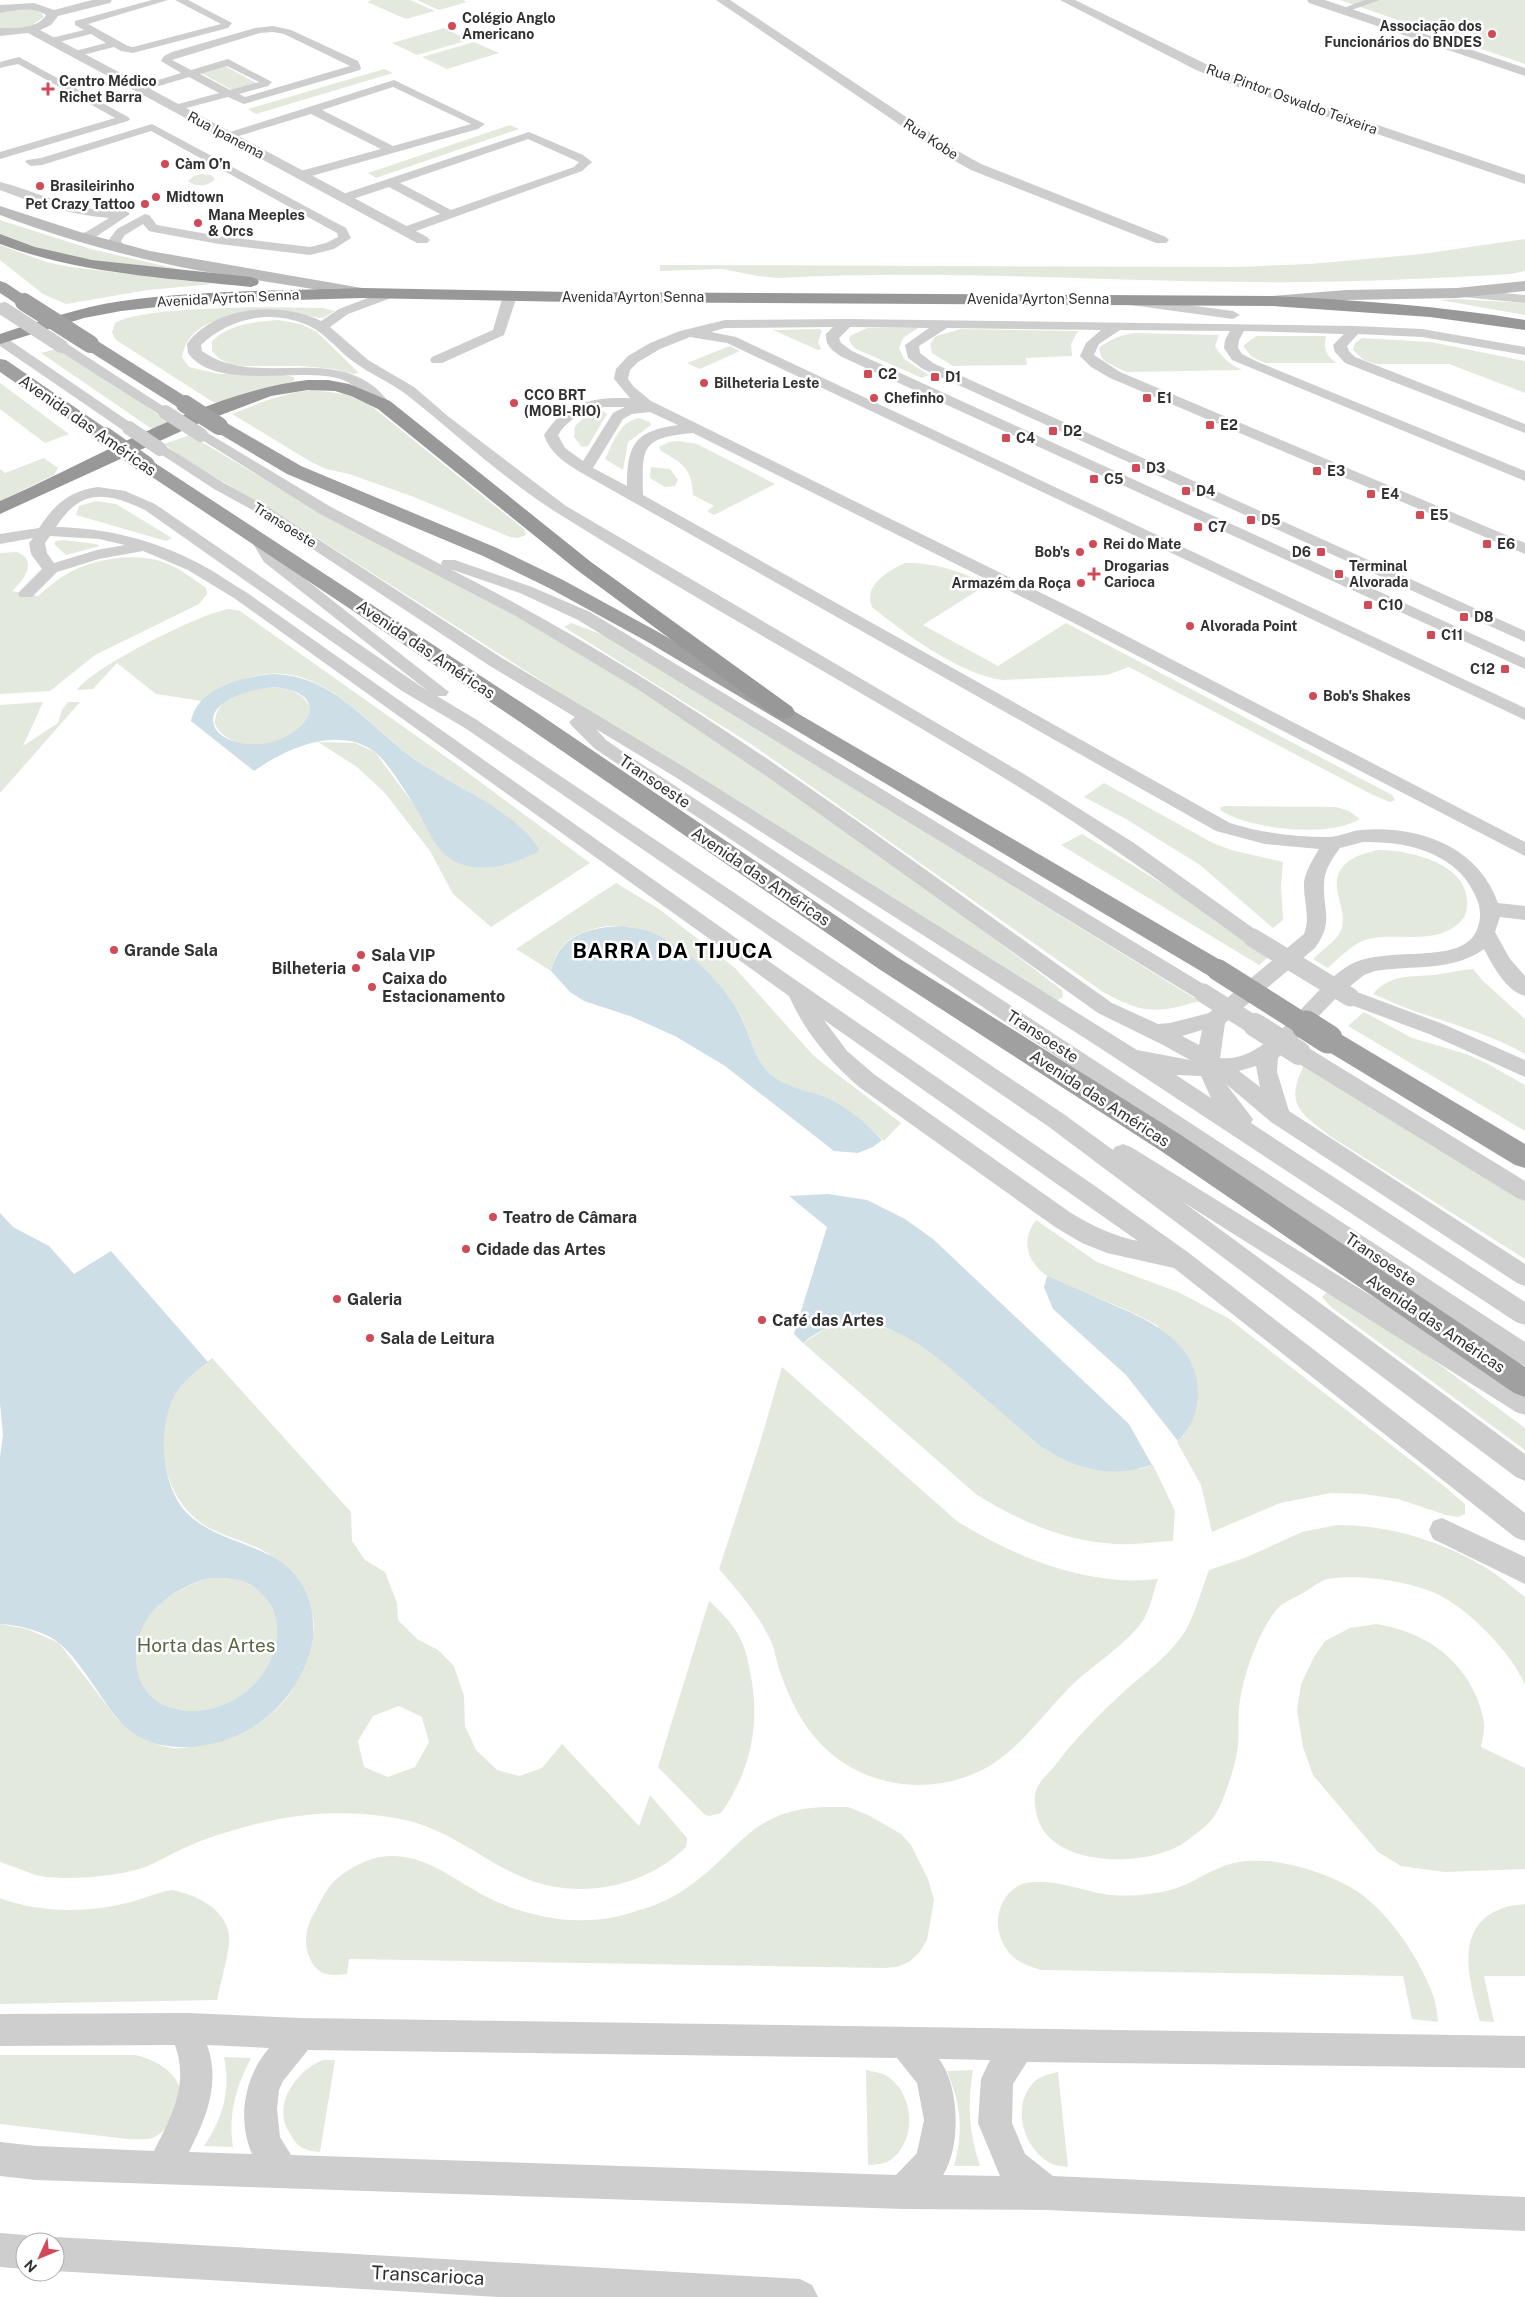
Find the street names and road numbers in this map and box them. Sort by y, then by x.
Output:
street label: Rua Pintor Oswaldo Teixeira [1204,61,1380,137]
street label: Rua Ipanema [185,108,267,162]
street label: Rua Kobe [901,115,961,163]
street label: Avenida Ayrton Senna [156,286,300,310]
street label: Avenida Ayrton Senna [562,289,704,305]
street label: Avenida Ayrton Senna [967,291,1109,307]
street label: Avenida das Américas [16,371,160,480]
street label: Transoeste [250,499,320,551]
street label: Avenida das Américas [353,596,499,703]
street label: Transoeste [615,751,694,812]
street label: Avenida das Américas [688,823,834,930]
street label: Transoeste [1003,1006,1082,1067]
street label: Avenida das Américas [1026,1046,1173,1151]
street label: Transoeste [1341,1229,1420,1290]
street label: Avenida das Américas [1363,1270,1509,1377]
street label: Transcarioca [371,2261,485,2289]

